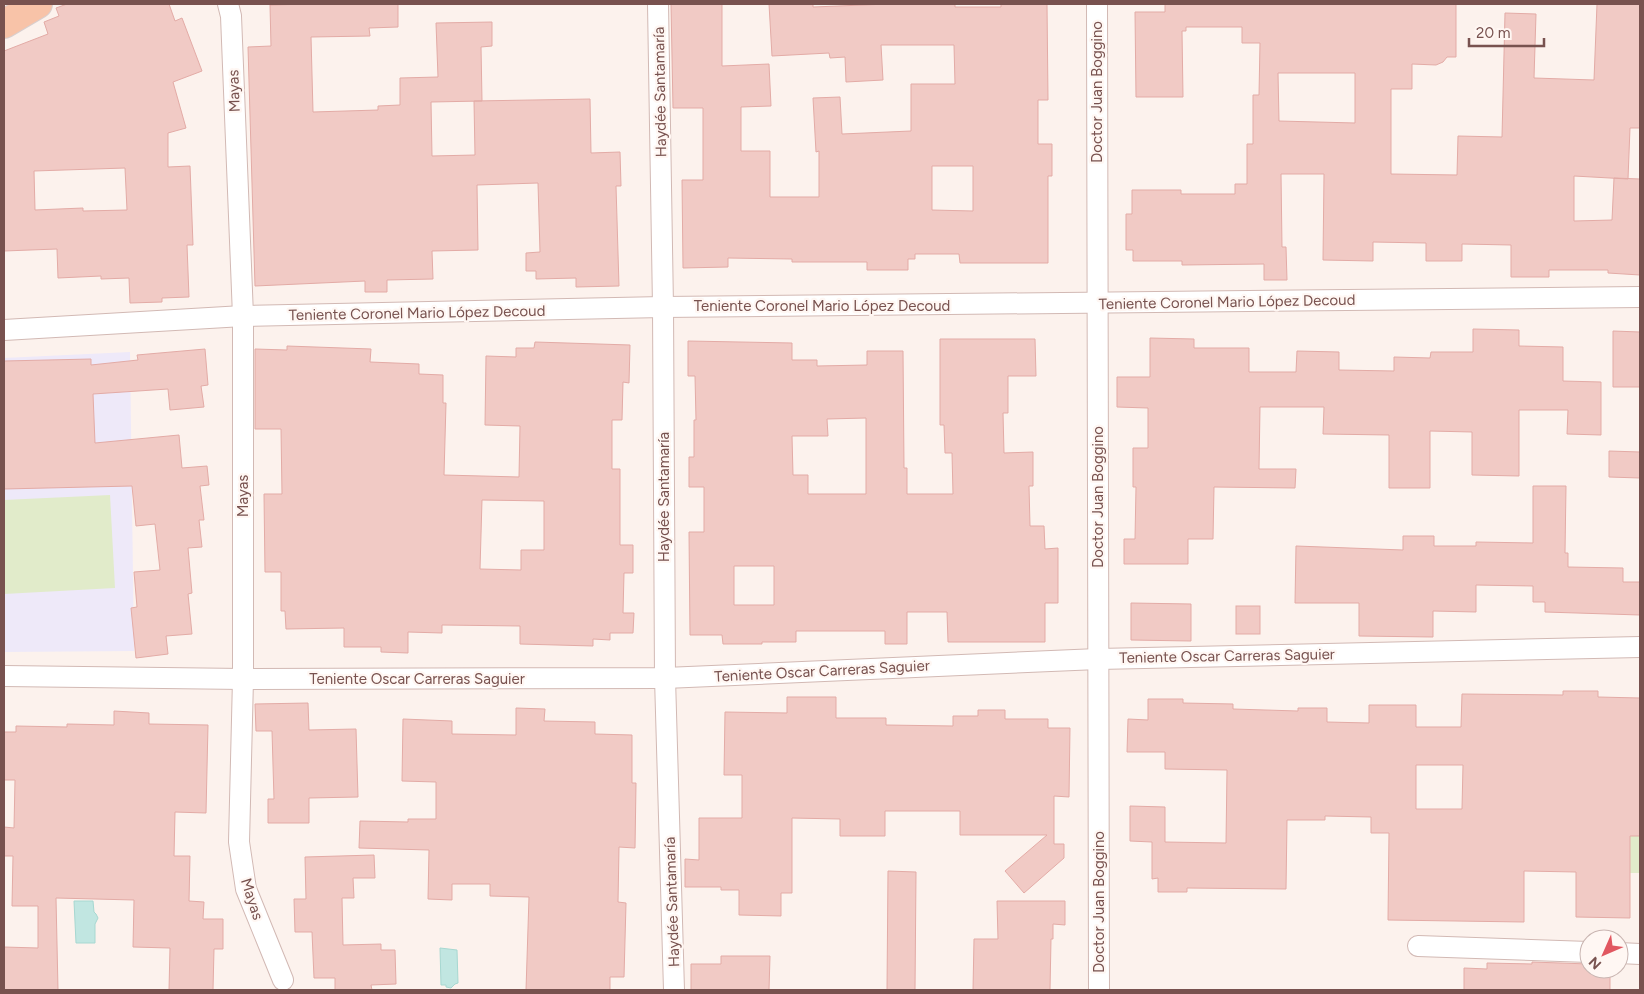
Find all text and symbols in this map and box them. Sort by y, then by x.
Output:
scale bar [1469,15,1544,47]
street label: Doctor Juan Boggino [1088,21,1106,163]
text: 20 m [1476,24,1510,42]
street label: Haydée Santamaría [650,27,670,157]
street label: Mayas [224,69,244,113]
street label: Teniente Coronel Mario López Decoud [1098,291,1356,313]
street label: Teniente Coronel Mario López Decoud [694,297,950,315]
street label: Teniente Coronel Mario López Decoud [288,302,546,324]
street label: Doctor Juan Boggino [1089,426,1107,568]
street label: Haydée Santamaría [655,432,673,562]
street label: Mayas [234,475,252,517]
street label: Teniente Oscar Carreras Saguier [1119,645,1335,667]
street label: Teniente Oscar Carreras Saguier [714,656,930,686]
street label: Teniente Oscar Carreras Saguier [309,670,525,688]
street label: Doctor Juan Boggino [1090,831,1108,973]
street label: Haydée Santamaría [661,836,683,968]
street label: Mayas [237,876,267,922]
north arrow [1579,929,1629,979]
text: N [1585,953,1605,973]

